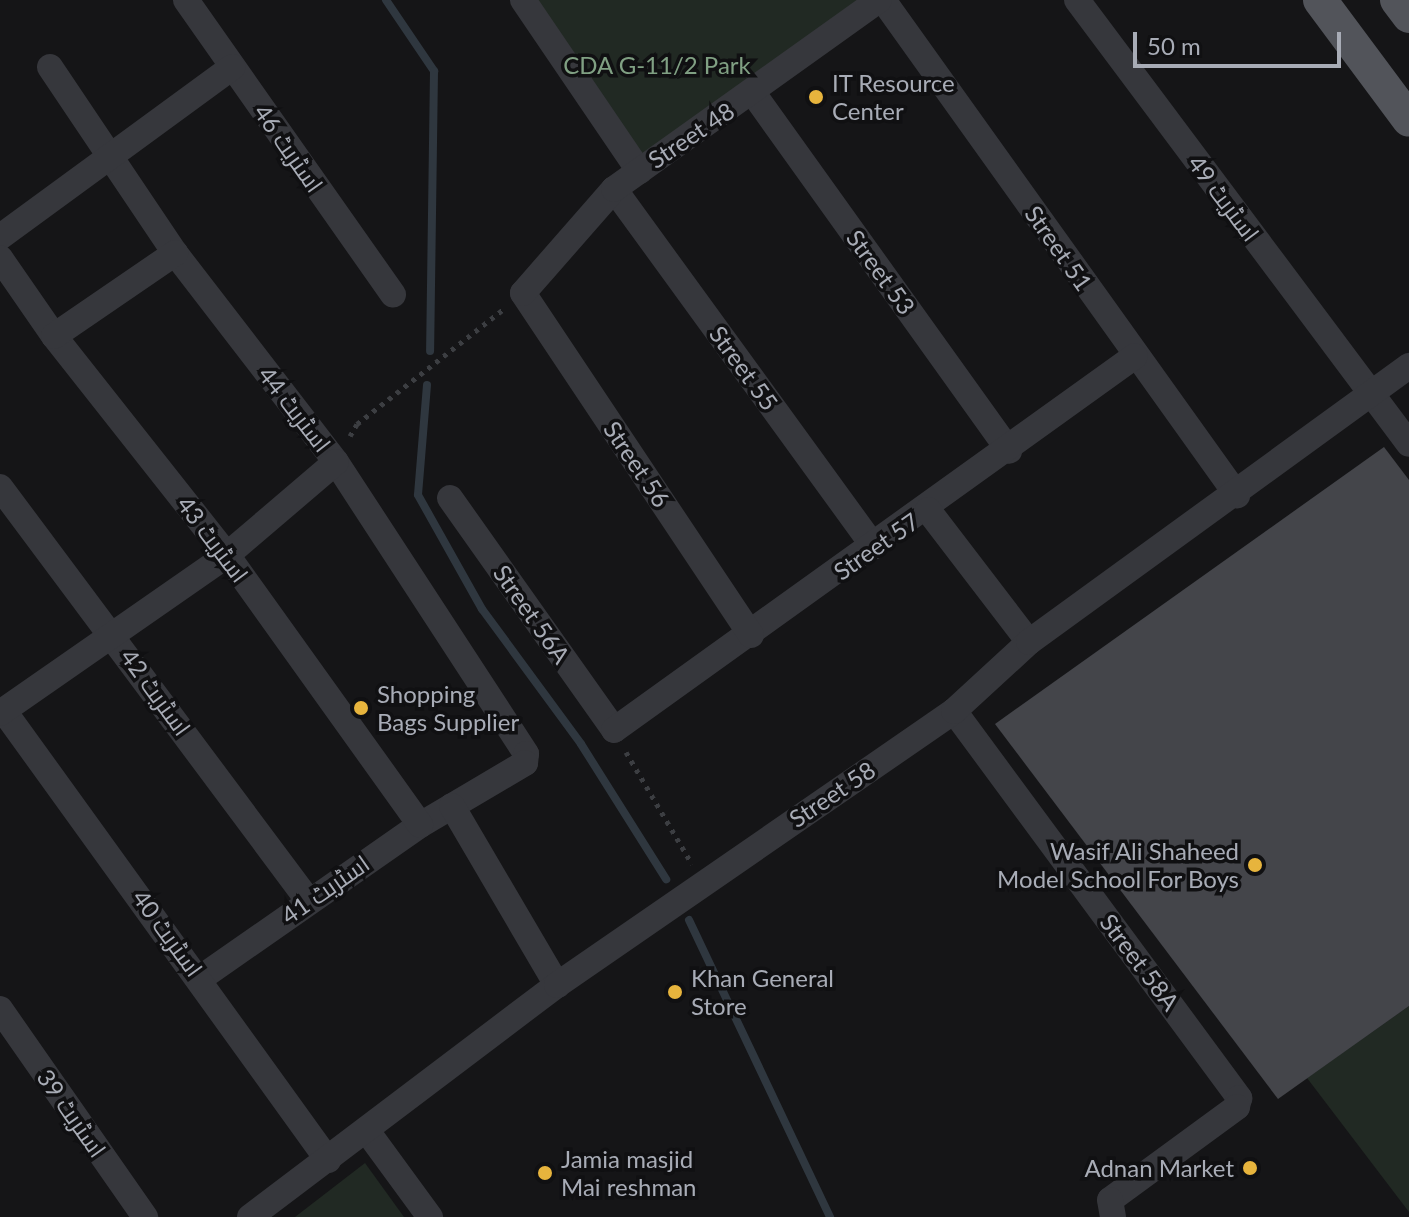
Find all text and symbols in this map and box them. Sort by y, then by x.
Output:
scale bar [1137,16,1345,66]
text: 50 m [1147,31,1201,60]
park label: CDA G-11/2 Park [563,51,751,79]
place label: IT Resource Center [832,69,956,125]
marker: IT Resource Center [807,88,825,106]
street label: Street 48 [643,96,739,174]
street label: اسٹریٹ 46 [248,99,330,197]
street label: اسٹریٹ 49 [1182,149,1266,247]
street label: Street 51 [1019,200,1099,296]
street label: Street 53 [841,224,921,320]
street label: Street 55 [704,320,784,416]
street label: اسٹریٹ 44 [253,361,337,457]
street label: Street 56 [598,416,676,512]
street label: اسٹریٹ 43 [171,490,255,588]
street label: Street 57 [828,506,924,586]
street label: Street 56A [488,559,576,669]
street label: اسٹریٹ 42 [115,643,197,741]
place label: Shopping Bags Supplier [377,680,519,736]
marker: Shopping Bags Supplier [352,699,370,717]
street label: Street 58 [784,755,880,833]
place label: Wasif Ali Shaheed Model School For Boys [997,837,1239,893]
street label: اسٹریٹ 41 [276,848,374,930]
marker: Wasif Ali Shaheed Model School For Boys [1246,856,1264,874]
street label: اسٹریٹ 40 [127,884,209,982]
street label: Street 58A [1094,908,1186,1016]
place label: Khan General Store [691,964,834,1020]
marker: Khan General Store [666,983,684,1001]
street label: اسٹریٹ 39 [31,1064,113,1162]
place label: Jamia masjid Mai reshman [561,1145,697,1201]
place label: Adnan Market [1084,1154,1234,1182]
marker: Adnan Market [1241,1159,1259,1177]
marker: Jamia masjid Mai reshman [536,1164,554,1182]

